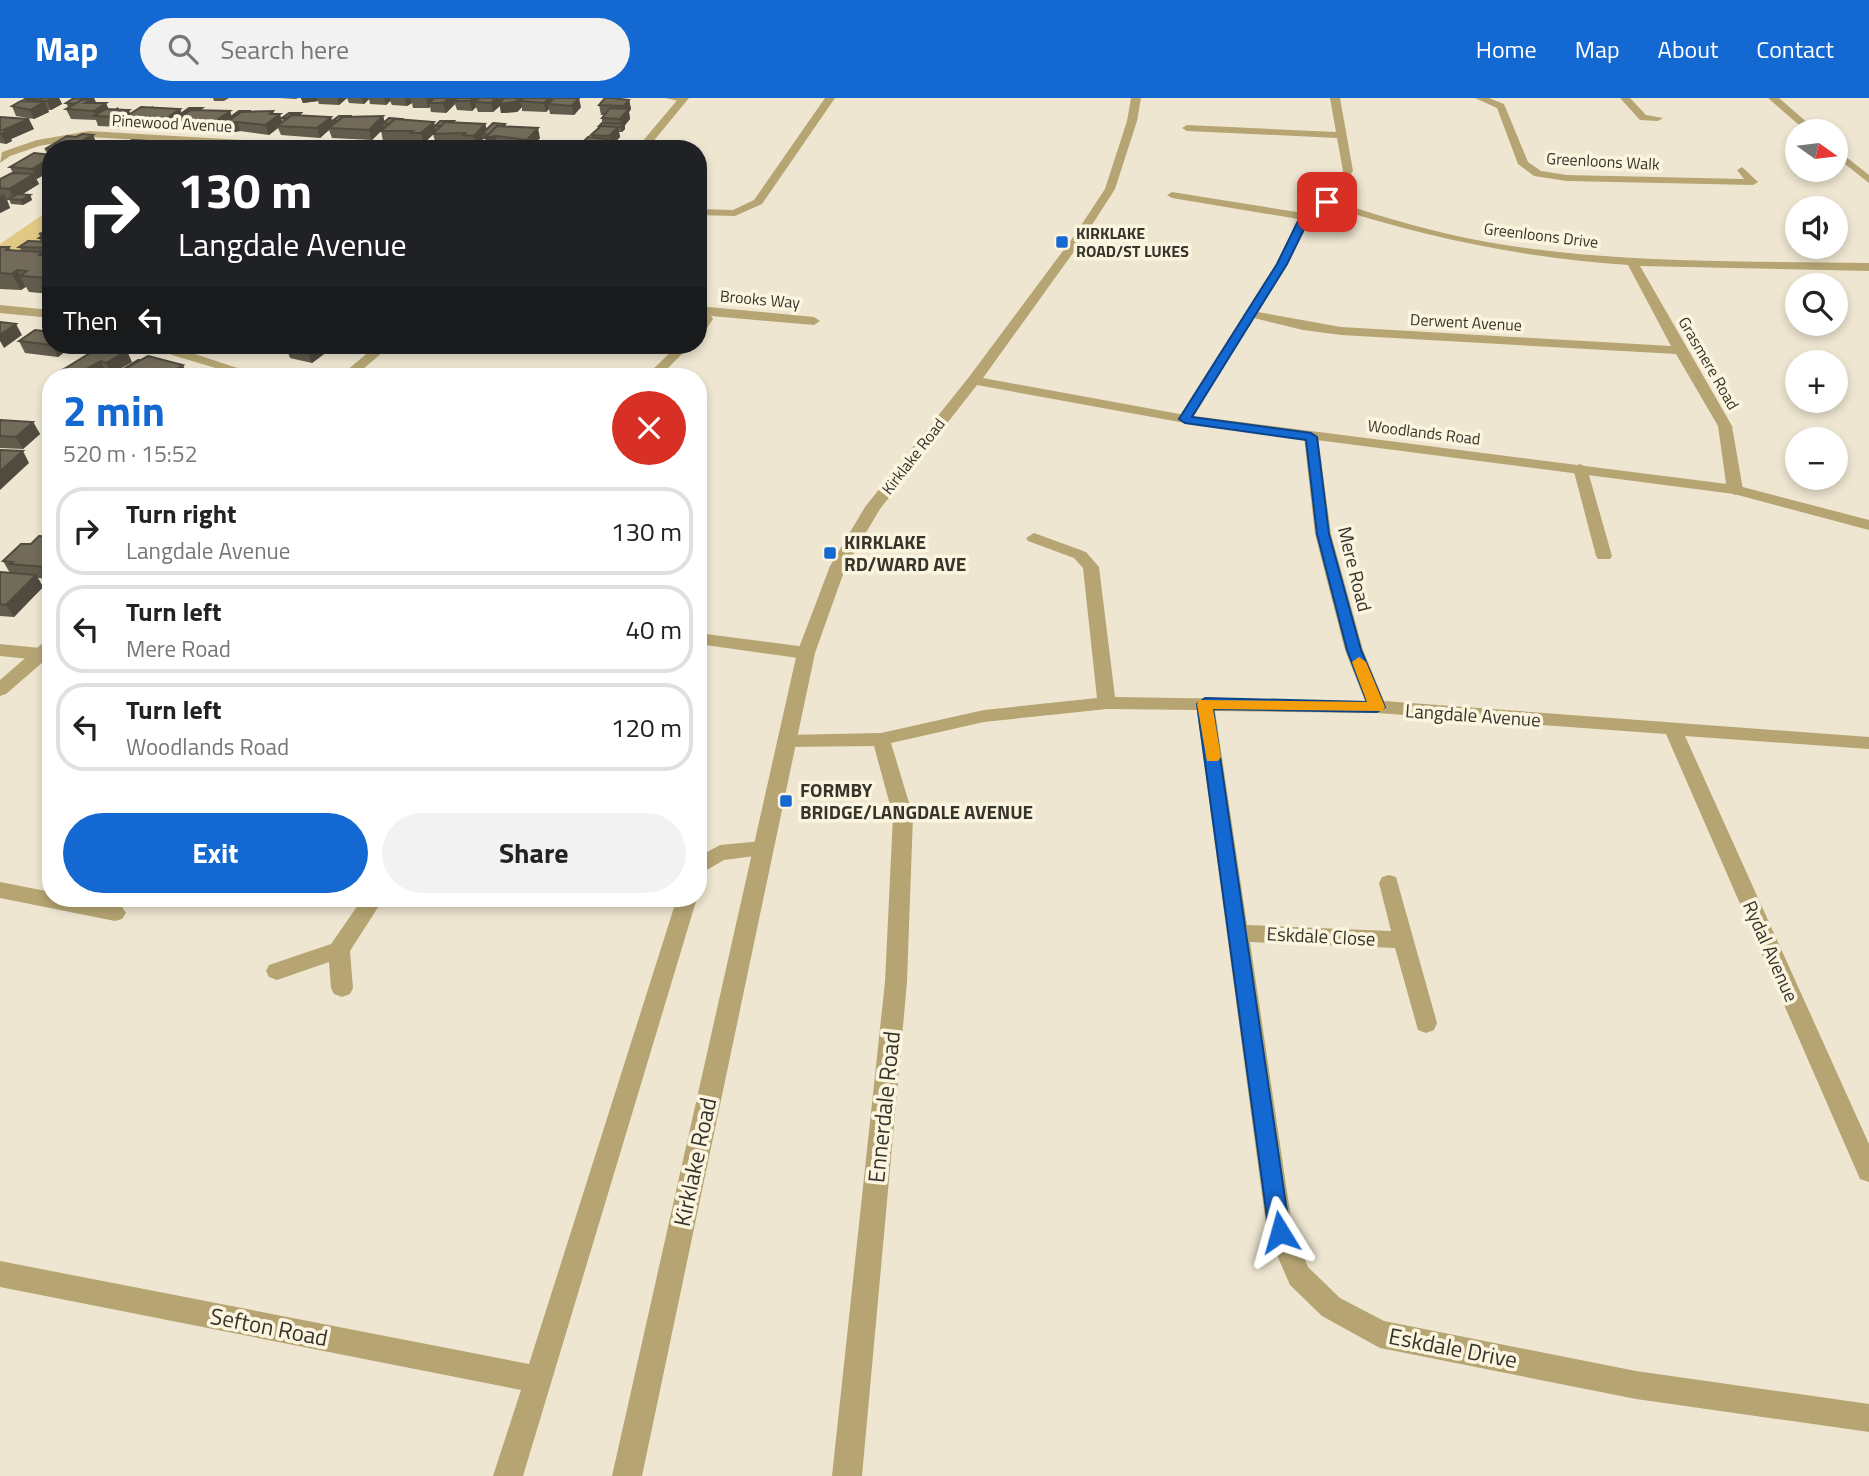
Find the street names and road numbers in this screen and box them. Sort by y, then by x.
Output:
street label: Pinewood Avenue [111,108,233,138]
street label: Greenloons Walk [1546,146,1661,176]
street label: Greenloons Drive [1482,216,1600,254]
street label: Brooks Way [719,284,801,314]
street label: Derwent Avenue [1410,307,1522,337]
street label: Grasmere Road [1673,312,1745,414]
street label: Kirklake Road [875,413,951,499]
street label: Woodlands Road [1366,413,1482,451]
street label: Mere Road [1331,523,1380,614]
street label: Langdale Avenue [1404,695,1542,734]
street label: Rydal Avenue [1736,895,1807,1006]
street label: Eskdale Close [1266,918,1376,953]
street label: Ennerdale Road [858,1029,909,1184]
street label: Kirklake Road [664,1094,725,1230]
street label: Sefton Road [207,1298,331,1355]
street label: Eskdale Drive [1386,1318,1520,1377]

